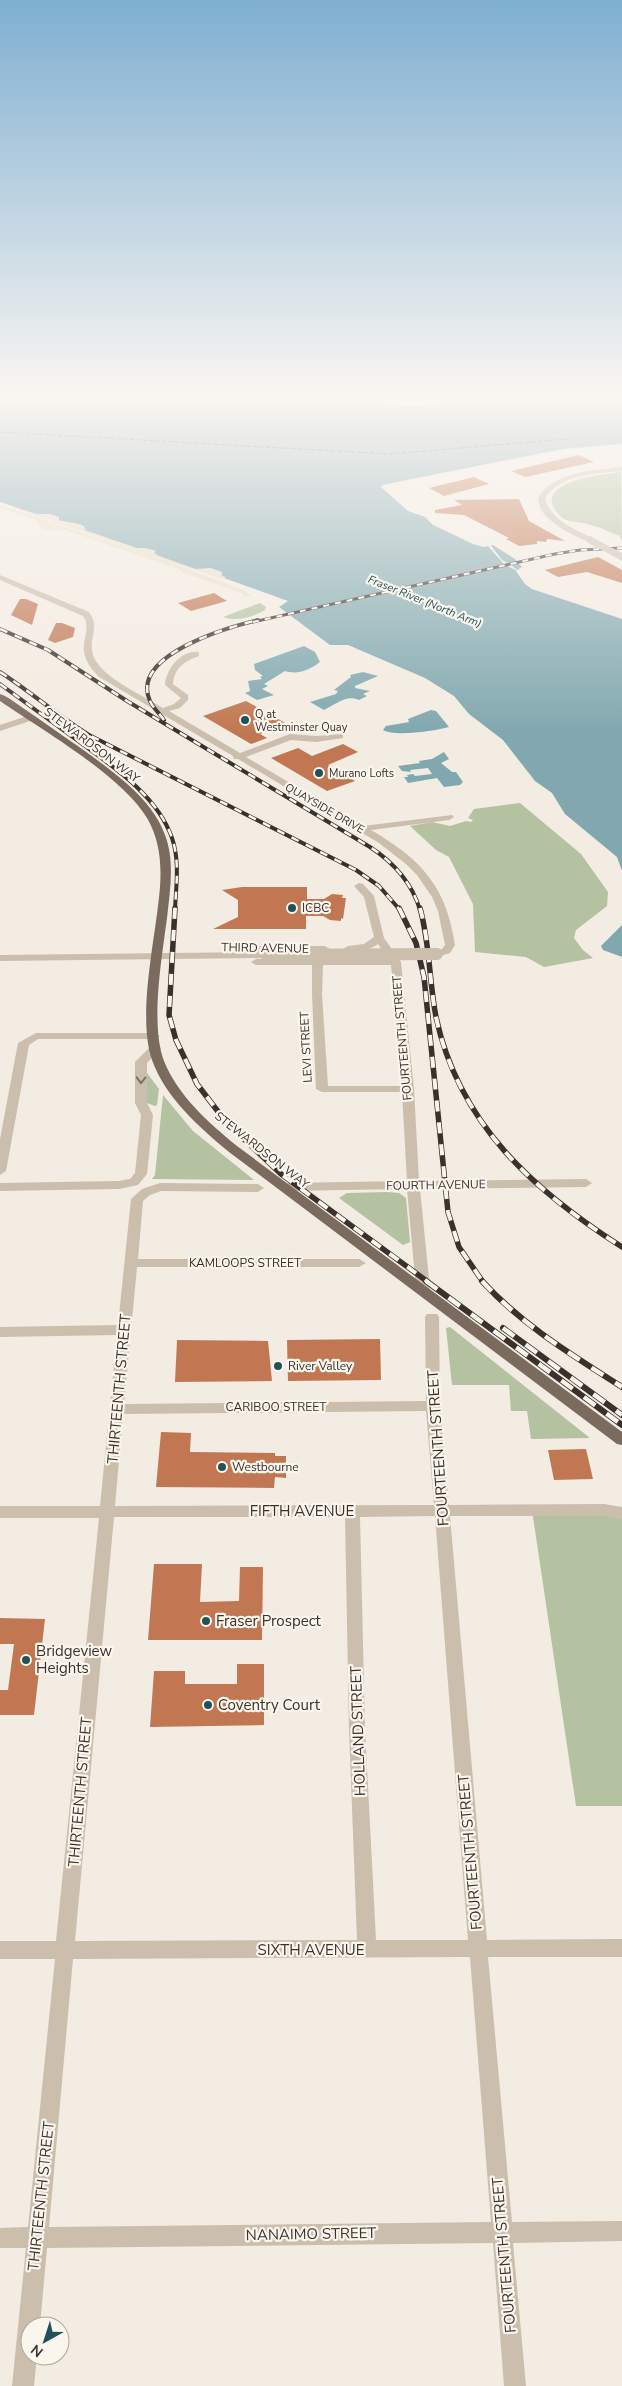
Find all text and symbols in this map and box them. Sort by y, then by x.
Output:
water label: Fraser River (North Arm) [366,572,484,631]
street label: STEWARDSON WAY [41,704,144,787]
place label: Q at Westminster Quay [255,707,348,735]
marker: Q at Westminster Quay [239,714,251,726]
place label: Murano Lofts [329,766,394,781]
marker: Murano Lofts [313,767,325,779]
street label: QUAYSIDE DRIVE [282,780,367,837]
place label: ICBC [302,900,329,916]
marker: ICBC [286,902,298,914]
street label: THIRD AVENUE [221,939,309,957]
street label: FOURTEENTH STREET [389,974,415,1101]
street label: LEVI STREET [296,1010,316,1083]
one-way arrow [136,1076,146,1084]
street label: STEWARDSON WAY [211,1108,313,1192]
street label: FOURTH AVENUE [386,1176,486,1194]
street label: KAMLOOPS STREET [189,1255,302,1271]
street label: THIRTEENTH STREET [102,1313,136,1465]
place label: River Valley [288,1358,353,1374]
marker: River Valley [272,1360,284,1372]
street label: FOURTEENTH STREET [423,1369,453,1527]
street label: CARIBOO STREET [226,1399,327,1415]
place label: Westbourne [232,1459,299,1475]
marker: Westbourne [216,1461,228,1473]
street label: FIFTH AVENUE [250,1501,354,1521]
place label: Fraser Prospect [216,1611,322,1631]
marker: Fraser Prospect [200,1615,212,1627]
place label: Bridgeview Heights [36,1641,112,1678]
marker: Bridgeview Heights [20,1654,32,1666]
street label: HOLLAND STREET [346,1666,370,1796]
place label: Coventry Court [218,1695,321,1715]
marker: Coventry Court [202,1699,214,1711]
street label: THIRTEENTH STREET [63,1716,97,1868]
street label: FOURTEENTH STREET [453,1773,487,1931]
street label: SIXTH AVENUE [257,1940,365,1960]
street label: THIRTEENTH STREET [23,2120,59,2272]
street label: FOURTEENTH STREET [487,2176,521,2334]
street label: NANAIMO STREET [246,2223,376,2245]
north arrow [20,2316,70,2366]
text: N [27,2340,47,2361]

